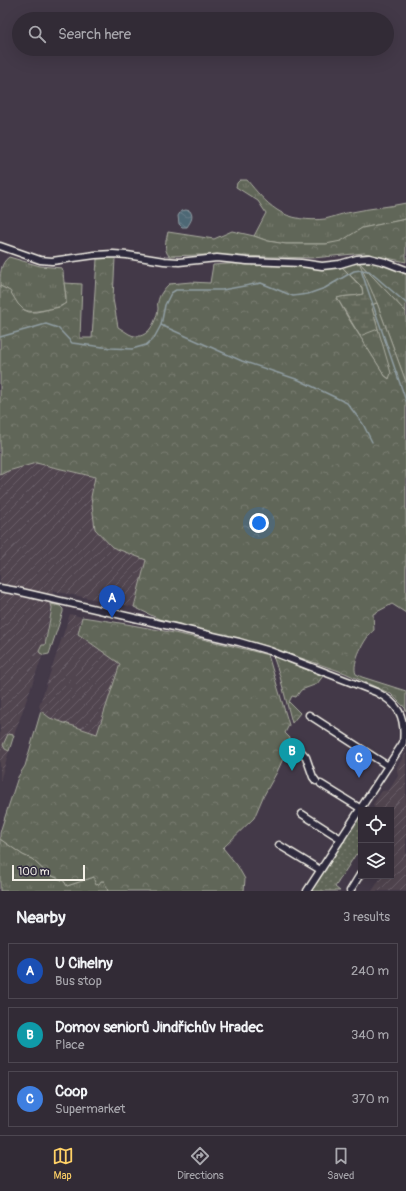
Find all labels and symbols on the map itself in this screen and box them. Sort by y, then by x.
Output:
your location [249,513,269,533]
pin: A [99,585,125,618]
pin: B [279,738,305,771]
pin: C [346,745,372,778]
scale bar [12,863,85,882]

